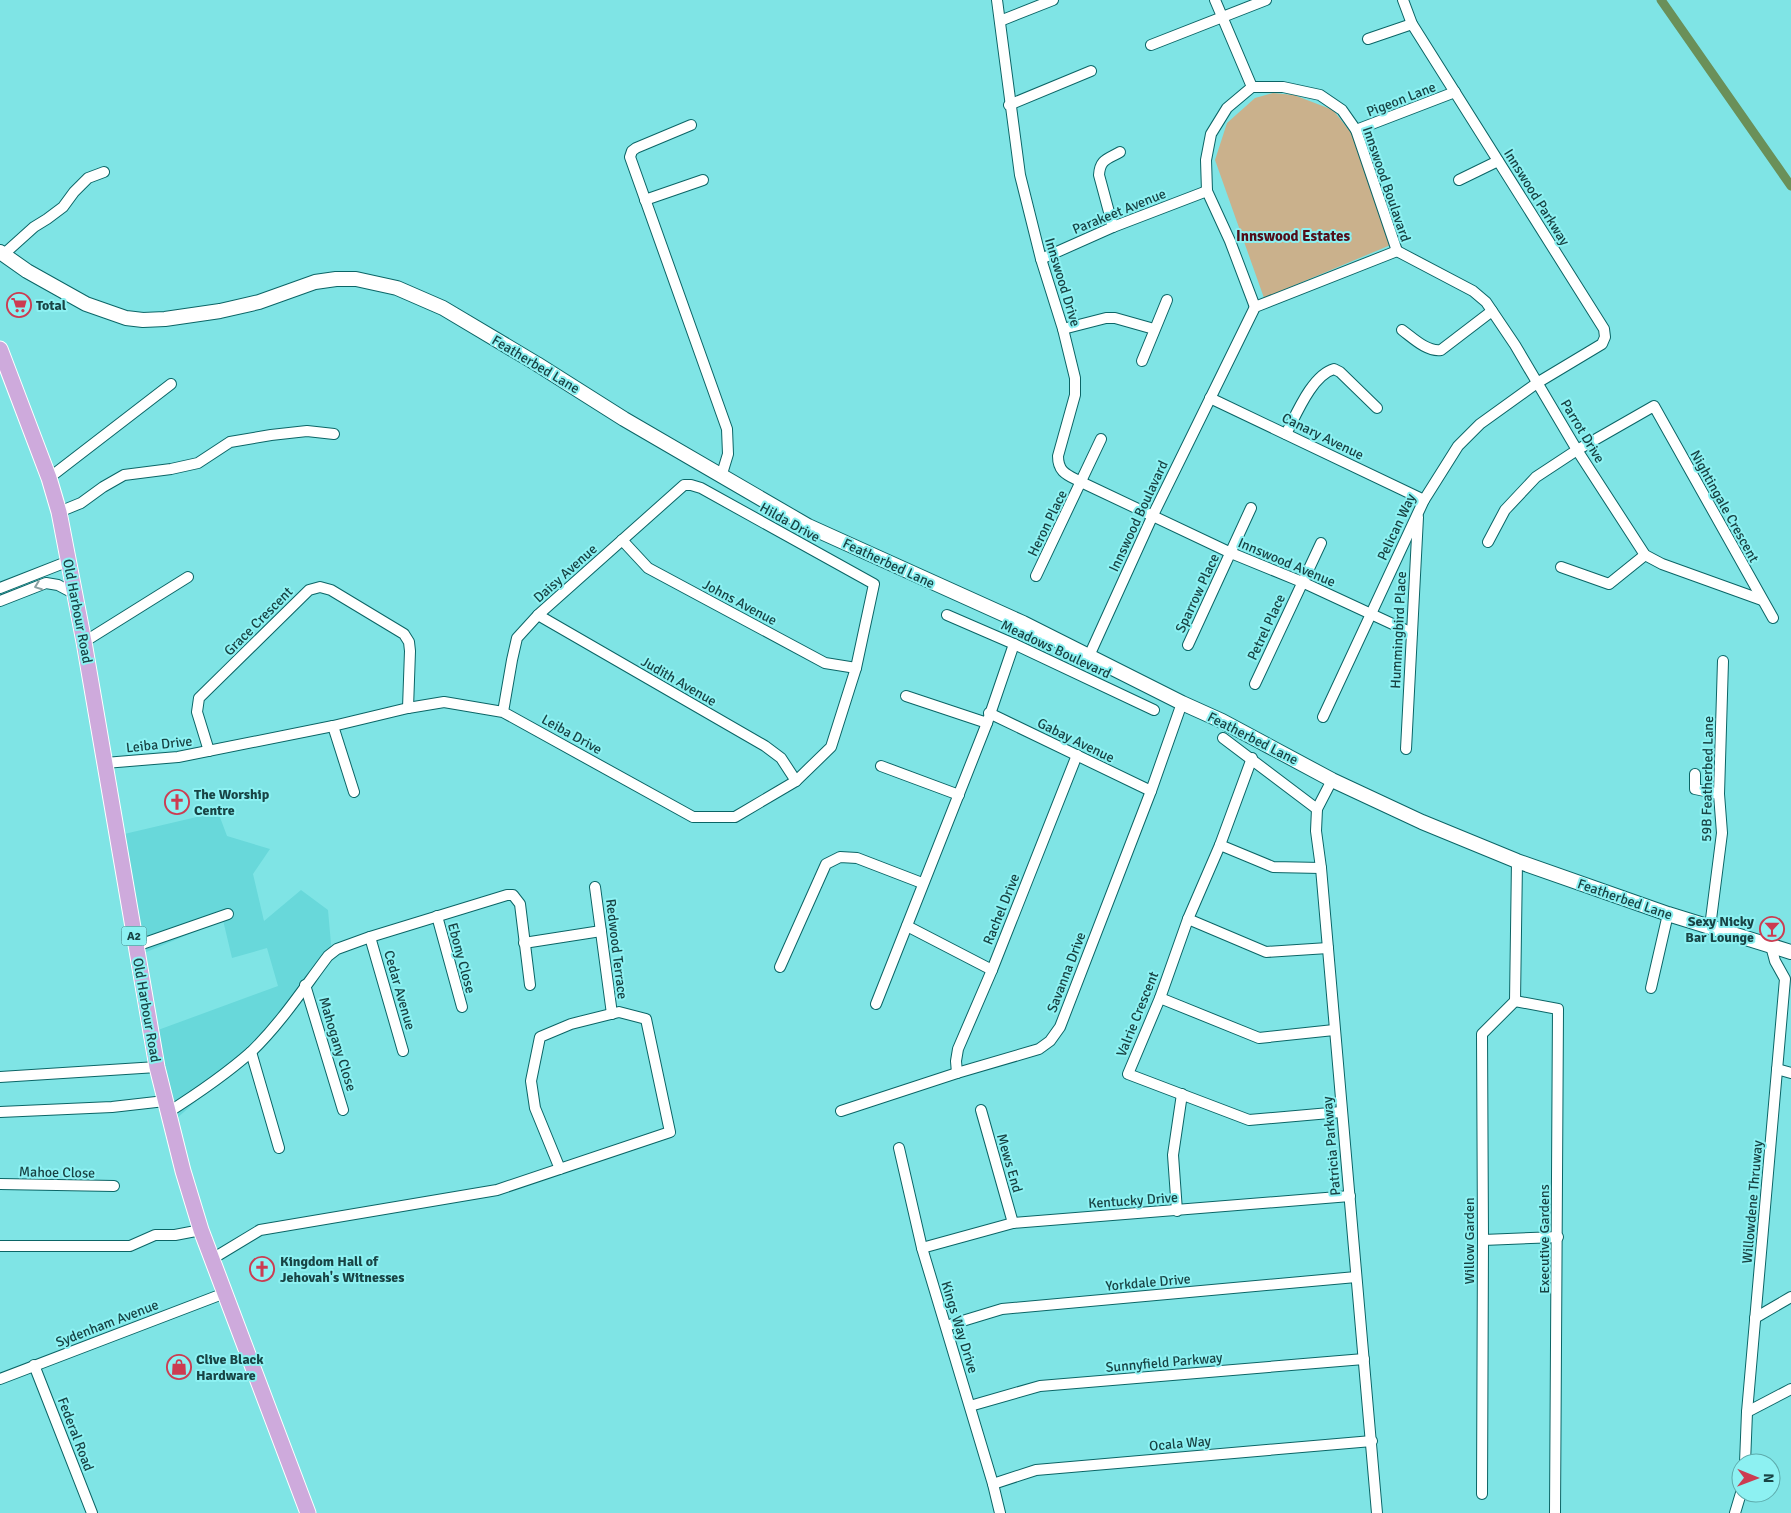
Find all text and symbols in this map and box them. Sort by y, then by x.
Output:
street label: Pigeon Lane [1364,78,1438,120]
street label: Innswood Boulavard [1359,124,1414,244]
street label: Innswood Parkway [1500,146,1573,249]
street label: Parakeet Avenue [1070,185,1168,238]
district label: Innswood Estates [1236,227,1350,245]
street label: Innswood Drive [1041,236,1084,329]
supermarket icon: Total [6,292,32,318]
place label: Total [36,297,67,314]
street label: Featherbed Lane [489,332,583,397]
street label: Parrot Drive [1557,396,1608,466]
street label: Canary Avenue [1279,409,1367,464]
street label: Nightingale Crescent [1687,447,1763,565]
street label: Innswood Boulavard [1105,458,1172,575]
street label: Heron Place [1024,487,1071,559]
street label: Pelican Way [1374,491,1419,563]
street label: Hilda Drive [757,499,823,546]
street label: Innswood Avenue [1235,534,1338,591]
street label: Featherbed Lane [840,535,937,592]
street label: Daisy Avenue [530,540,601,606]
street label: Sparrow Place [1172,551,1223,635]
street label: Old Harbour Road [59,557,96,665]
street label: Hummingbird Place [1387,571,1410,689]
street label: Johns Avenue [700,576,780,629]
one-way arrow [34,580,43,590]
street label: Grace Crescent [220,583,296,659]
street label: Petrel Place [1244,591,1289,663]
street label: Meadows Boulevard [998,617,1113,682]
street label: Judith Avenue [638,653,720,710]
street label: Featherbed Lane [1205,708,1301,769]
street label: Leiba Drive [539,711,605,758]
street label: Gabay Avenue [1034,714,1117,766]
street label: 59B Featherbed Lane [1698,716,1717,842]
street label: Leiba Drive [125,733,193,756]
place label: The Worship Centre [194,786,270,819]
church icon: The Worship Centre [164,789,190,815]
street label: Rachel Drive [980,871,1023,947]
street label: Featherbed Lane [1575,875,1675,924]
street label: Redwood Terrace [602,898,631,1000]
place label: Sexy Nicky Bar Lounge [1685,913,1754,946]
bar icon: Sexy Nicky Bar Lounge [1759,916,1785,942]
street label: Ebony Close [444,921,479,995]
road number: A2 [122,926,146,946]
street label: Savanna Drive [1043,930,1090,1015]
street label: Cedar Avenue [380,948,419,1032]
street label: Old Harbour Road [129,956,164,1064]
street label: Valrie Crescent [1113,969,1162,1059]
street label: Mahogany Close [315,995,360,1093]
street label: Patricia Parkway [1319,1095,1344,1196]
street label: Mews End [993,1132,1026,1195]
street label: Willowdene Thruway [1739,1139,1766,1264]
street label: Mahoe Close [19,1163,95,1182]
street label: Executive Gardens [1536,1184,1553,1294]
street label: Kentucky Drive [1088,1189,1178,1212]
street label: Willow Garden [1461,1197,1478,1285]
place label: Kingdom Hall of Jehovah's Witnesses [280,1253,405,1286]
church icon: Kingdom Hall of Jehovah's Witnesses [249,1256,275,1282]
street label: Yorkdale Drive [1105,1270,1191,1295]
street label: Kings Way Drive [937,1279,982,1375]
street label: Sydenham Avenue [53,1296,161,1351]
street label: Sunnyfield Parkway [1105,1349,1224,1376]
place label: Clive Black Hardware [196,1351,264,1384]
shop icon: Clive Black Hardware [166,1354,192,1380]
street label: Federal Road [54,1395,97,1473]
street label: Ocala Way [1148,1432,1212,1455]
north arrow [1731,1453,1781,1503]
text: N [1760,1473,1777,1483]

